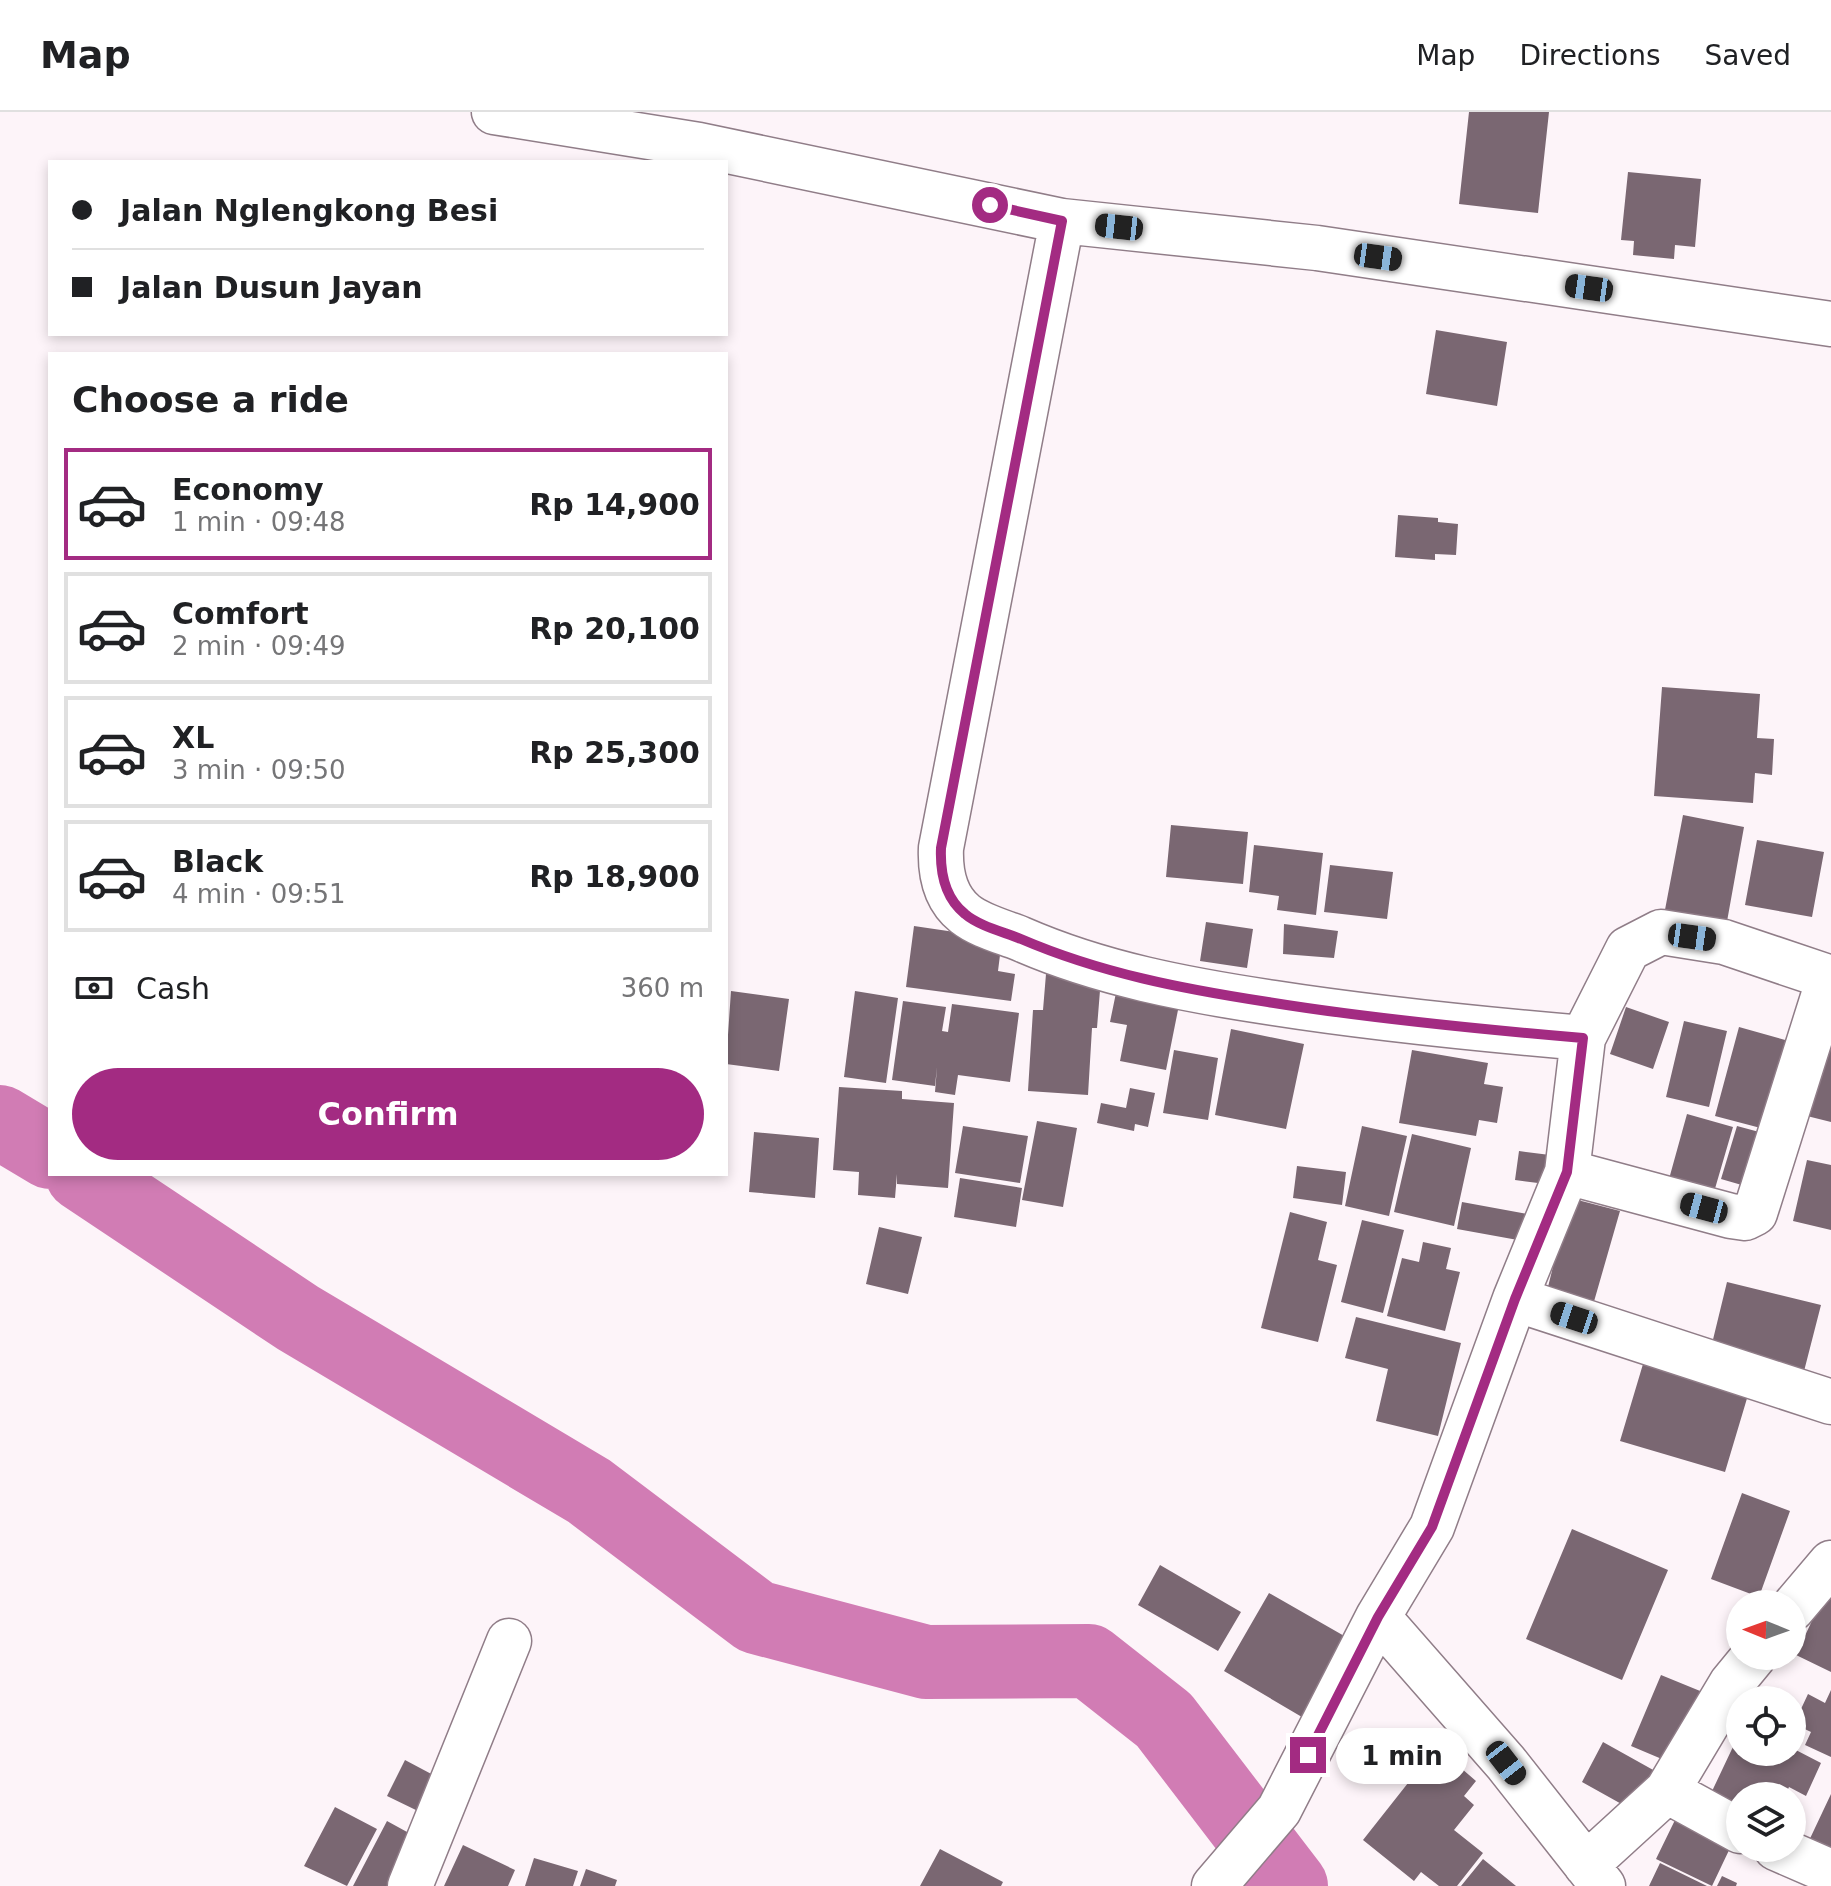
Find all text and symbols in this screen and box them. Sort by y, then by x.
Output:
text: Map [40,33,131,77]
text: Map [1416,39,1475,72]
text: Directions [1519,39,1660,72]
text: Saved [1704,39,1791,72]
route start [972,187,1008,223]
text: Jalan Nglengkong Besi [120,193,498,228]
car [1094,213,1144,241]
car [1353,242,1403,272]
text: Jalan Dusun Jayan [120,270,423,305]
car [1564,273,1614,303]
text: Choose a ride [72,379,349,420]
icon: car [76,468,148,540]
text: Economy [172,472,324,507]
text: Rp 14,900 [529,487,700,522]
text: 1 min · 09:48 [172,507,346,537]
icon: car [76,592,148,664]
text: Comfort [172,596,309,631]
text: Rp 20,100 [529,611,700,646]
text: 2 min · 09:49 [172,631,346,661]
icon: car [76,716,148,788]
text: XL [172,720,214,755]
text: Rp 25,300 [529,735,700,770]
text: 3 min · 09:50 [172,755,346,785]
icon: car [76,840,148,912]
text: Black [172,844,263,879]
text: Rp 18,900 [529,859,700,894]
text: 4 min · 09:51 [172,879,346,909]
car [1667,922,1717,952]
icon: cash [72,966,116,1010]
text: Cash [136,971,210,1006]
text: 360 m [621,973,704,1003]
button: Confirm [72,1068,704,1160]
car [1678,1190,1730,1226]
car [1547,1299,1601,1337]
north arrow [1726,1590,1806,1670]
map controls [1726,1590,1806,1862]
button: locate [1726,1686,1806,1766]
callout: 1 min [1336,1727,1468,1783]
route end [1290,1737,1326,1773]
car [1482,1737,1530,1789]
text: 1 min [1361,1741,1443,1771]
button: layers [1726,1782,1806,1862]

